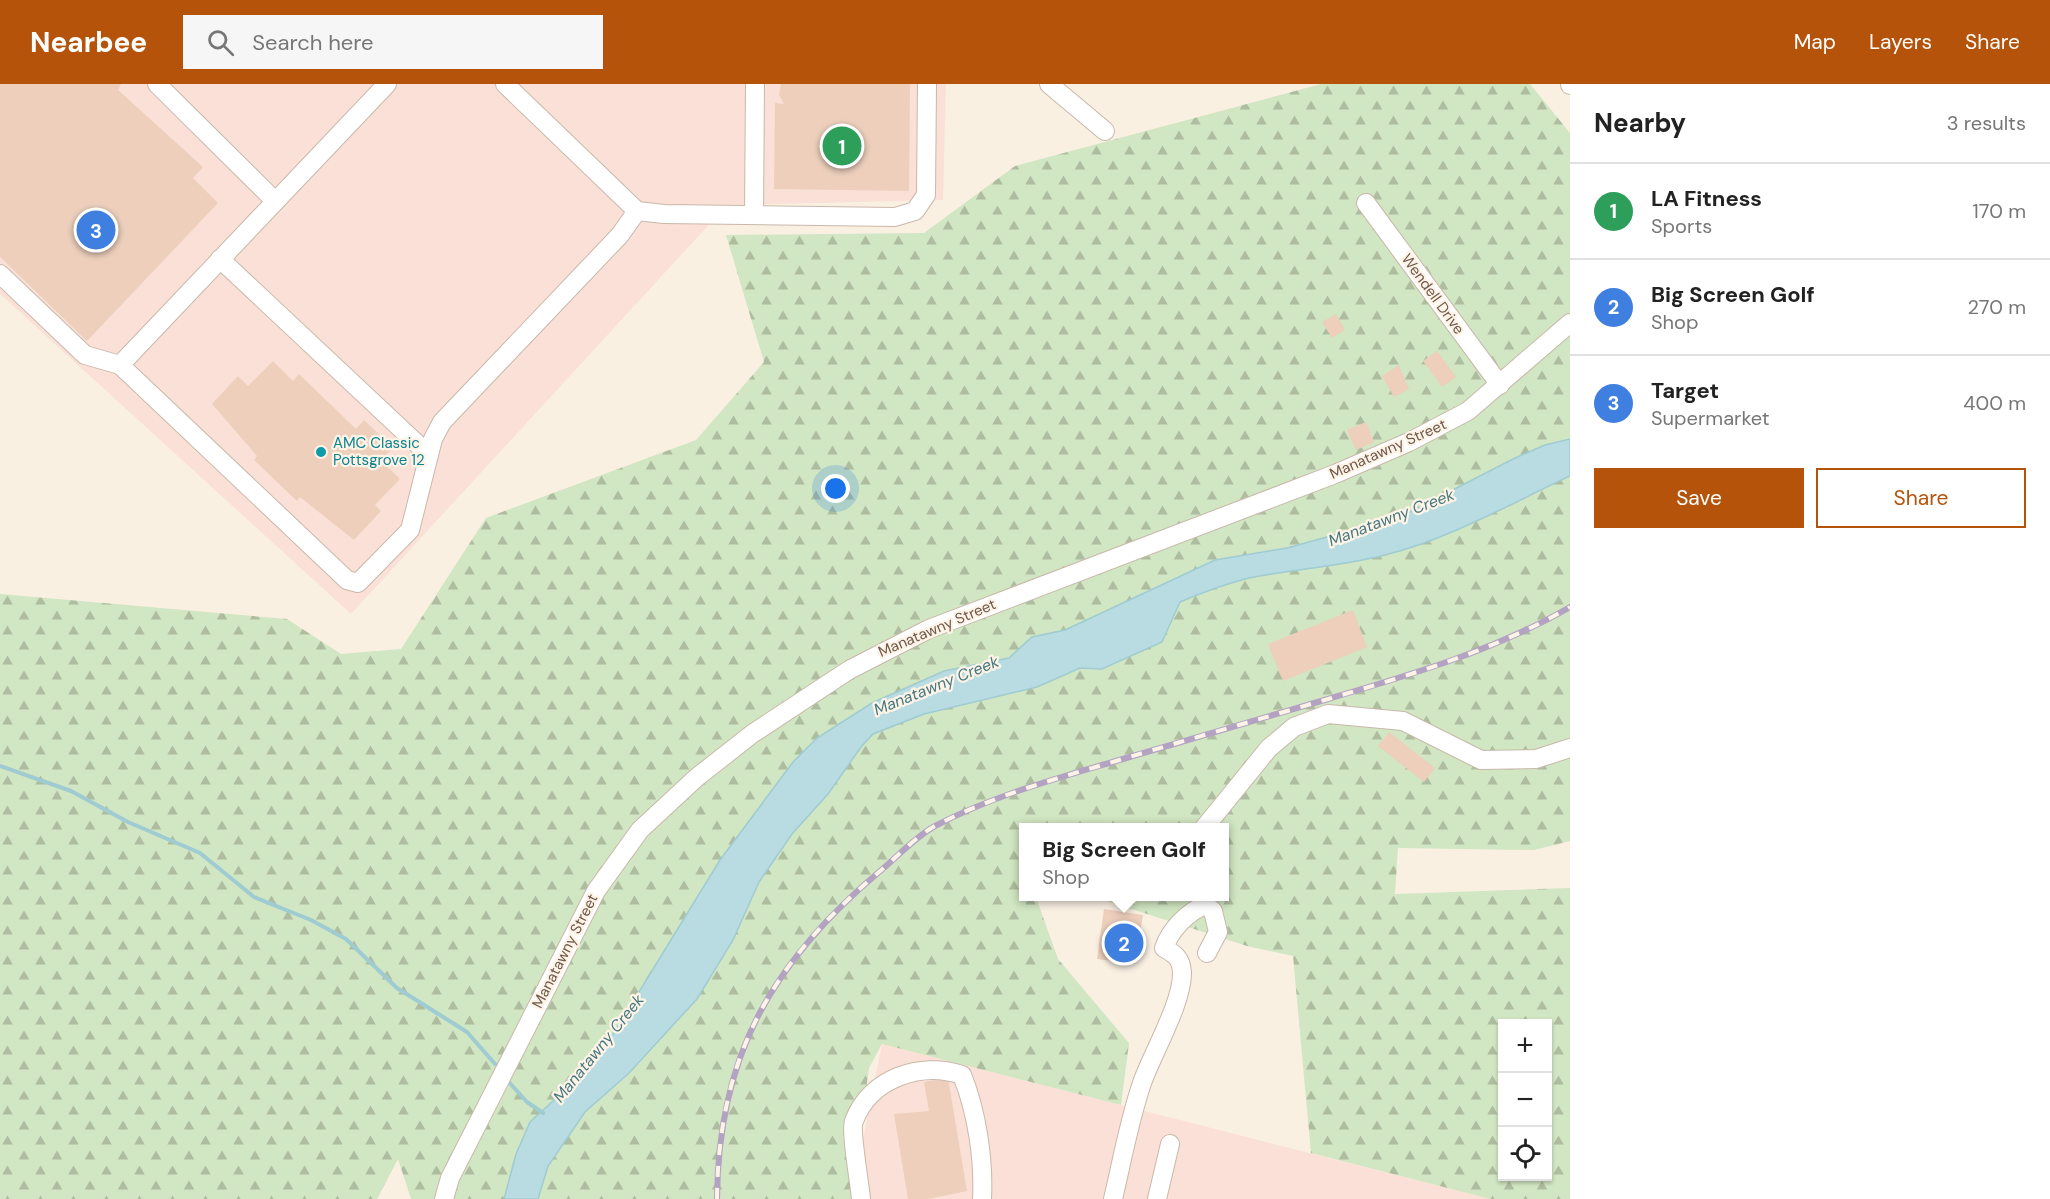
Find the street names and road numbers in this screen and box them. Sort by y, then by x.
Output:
street label: Wendell Drive [1397,250,1469,338]
street label: Manatawny Street [1326,414,1450,484]
street label: Manatawny Street [875,594,999,662]
street label: Manatawny Street [528,890,603,1012]

